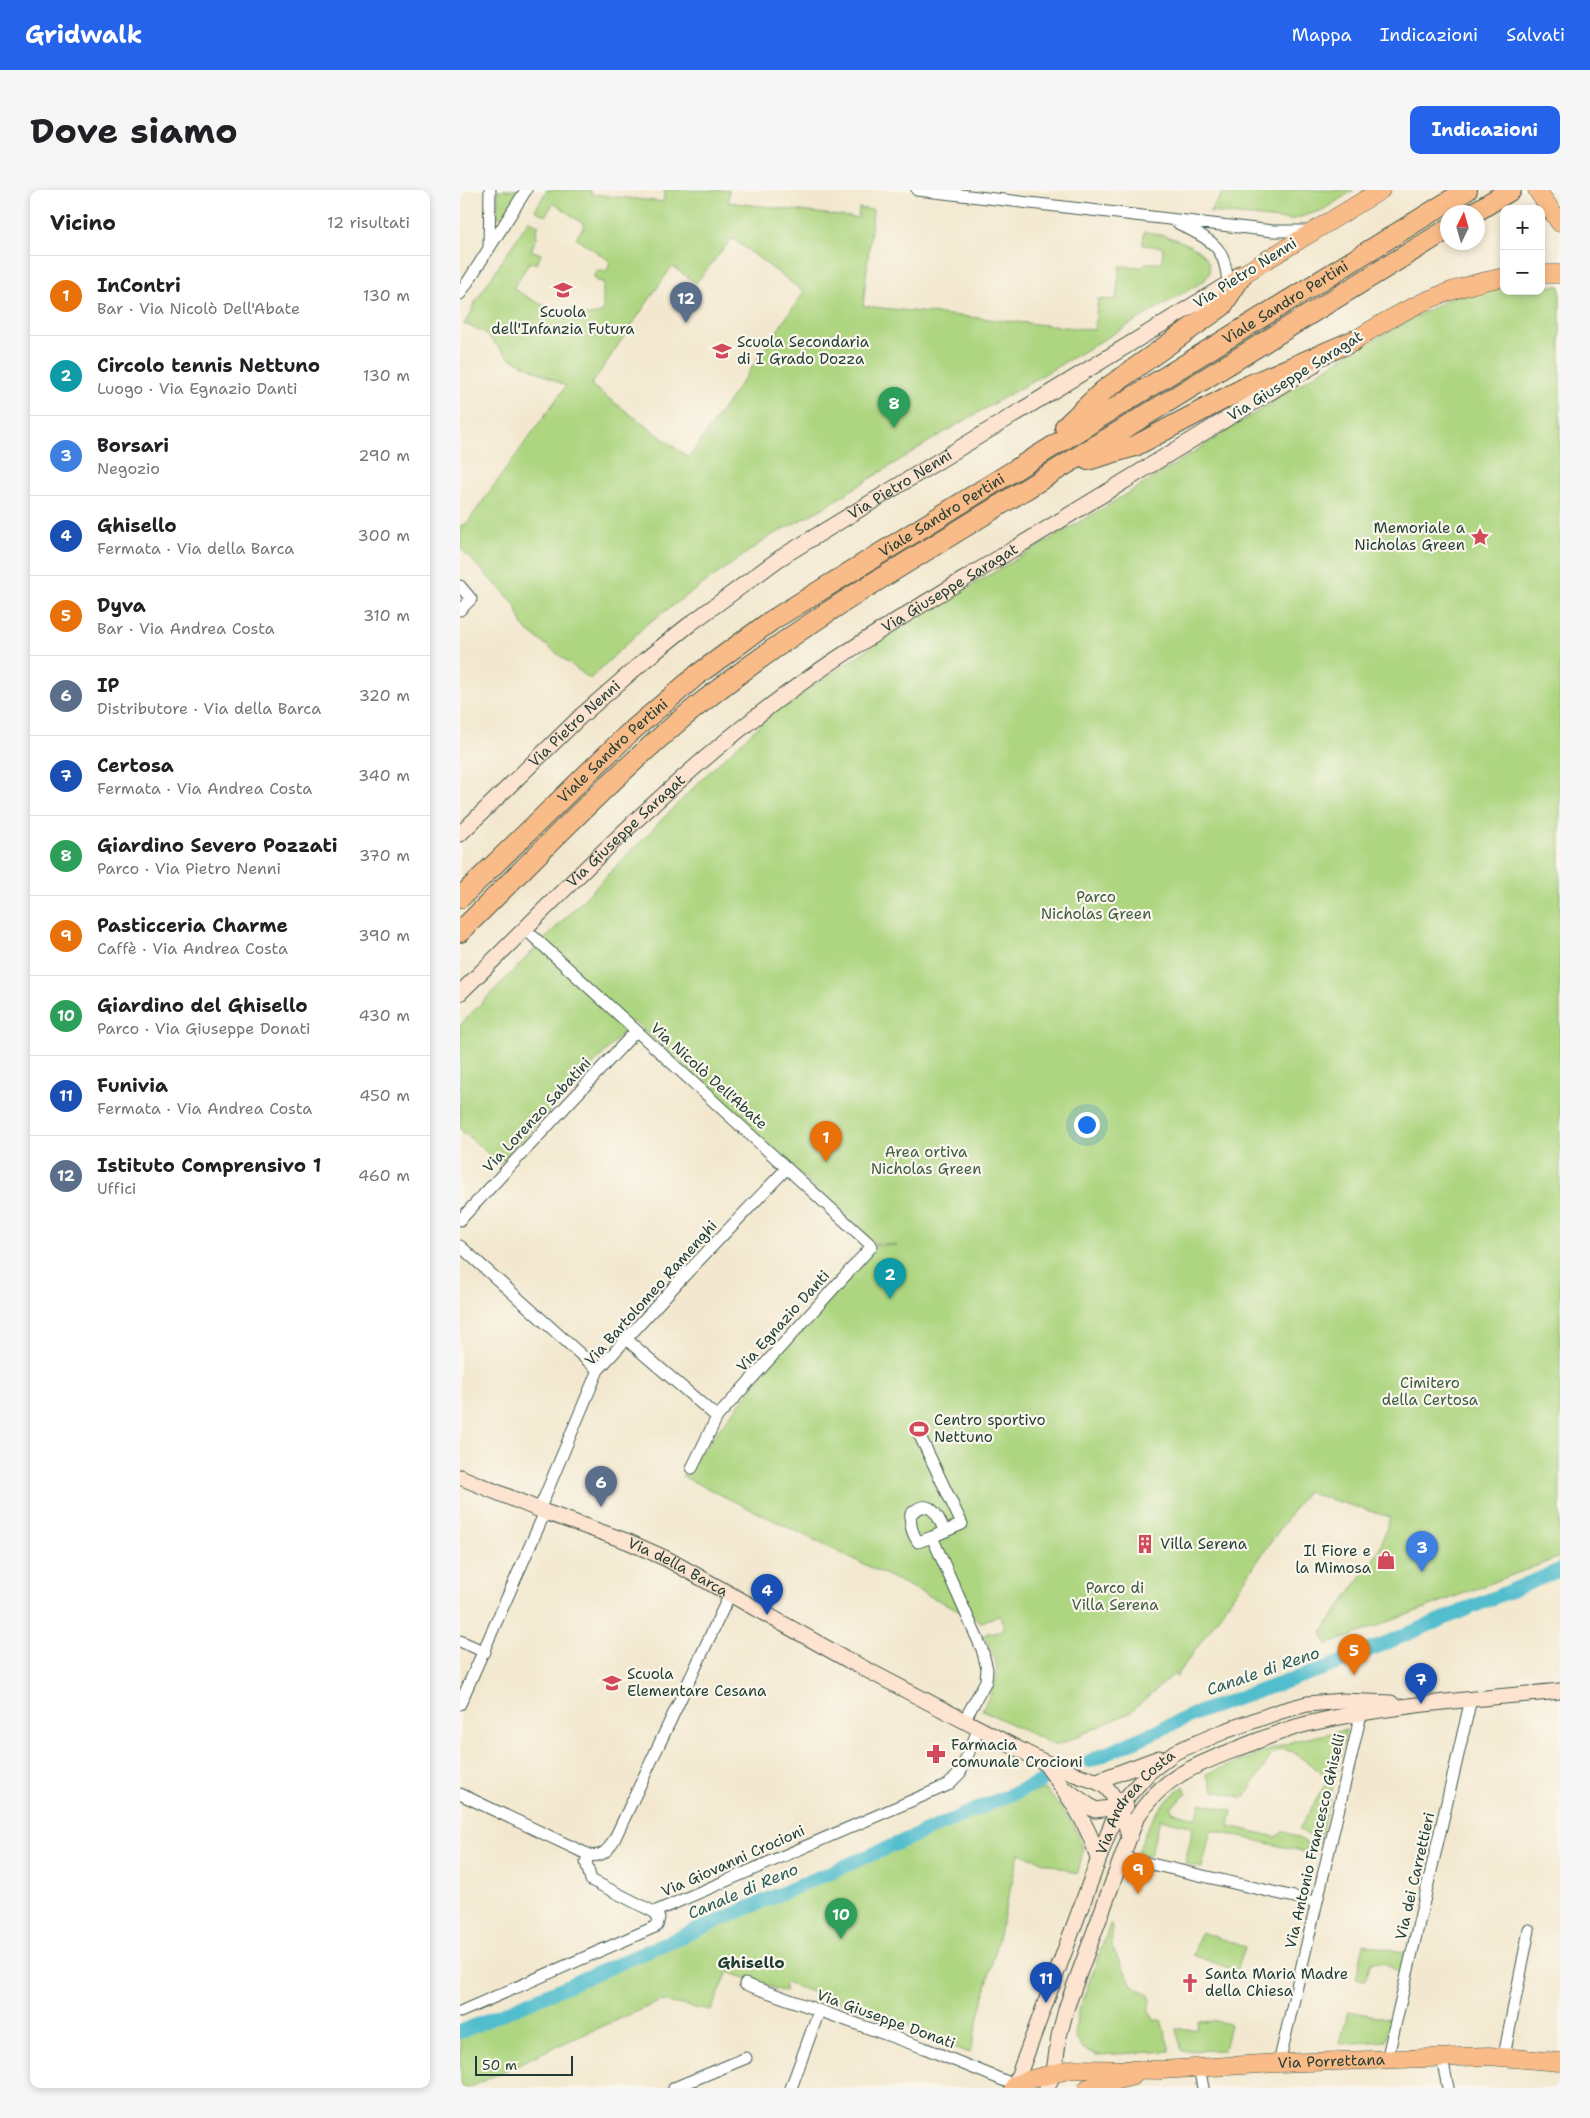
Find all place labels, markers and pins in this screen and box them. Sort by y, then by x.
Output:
school or university icon: Scuola dell'Infanzia Futura [552,279,574,301]
pin: 12 [670,282,702,323]
place label: Scuola dell'Infanzia Futura [491,302,635,339]
place label: Scuola Secondaria di I Grado Dozza [737,332,870,369]
school or university icon: Scuola Secondaria di I Grado Dozza [711,340,733,362]
pin: 8 [878,387,910,428]
place label: Memoriale a Nicholas Green [1354,518,1466,555]
place icon: Memoriale a Nicholas Green [1469,526,1491,548]
pin: 1 [810,1121,842,1162]
pin: 2 [874,1258,906,1299]
place label: Centro sportivo Nettuno [934,1410,1046,1447]
sports icon: Centro sportivo Nettuno [908,1418,930,1440]
pin: 6 [585,1466,617,1507]
pin: 3 [1406,1531,1438,1572]
building icon: Villa Serena [1134,1533,1156,1555]
place label: Villa Serena [1160,1534,1248,1554]
place label: Il Fiore e la Mimosa [1295,1541,1372,1578]
shop icon: Il Fiore e la Mimosa [1375,1549,1397,1571]
pin: 4 [751,1574,783,1615]
pin: 5 [1338,1634,1370,1675]
pin: 7 [1405,1663,1437,1704]
place label: Scuola Elementare Cesana [627,1664,767,1701]
school or university icon: Scuola Elementare Cesana [601,1672,623,1694]
place label: Farmacia comunale Crocioni [951,1735,1083,1772]
pharmacy icon: Farmacia comunale Crocioni [925,1743,947,1765]
pin: 9 [1122,1853,1154,1894]
pin: 10 [825,1898,857,1939]
pin: 11 [1030,1962,1062,2003]
place label: Santa Maria Madre della Chiesa [1205,1964,1348,2001]
church icon: Santa Maria Madre della Chiesa [1179,1972,1201,1994]

